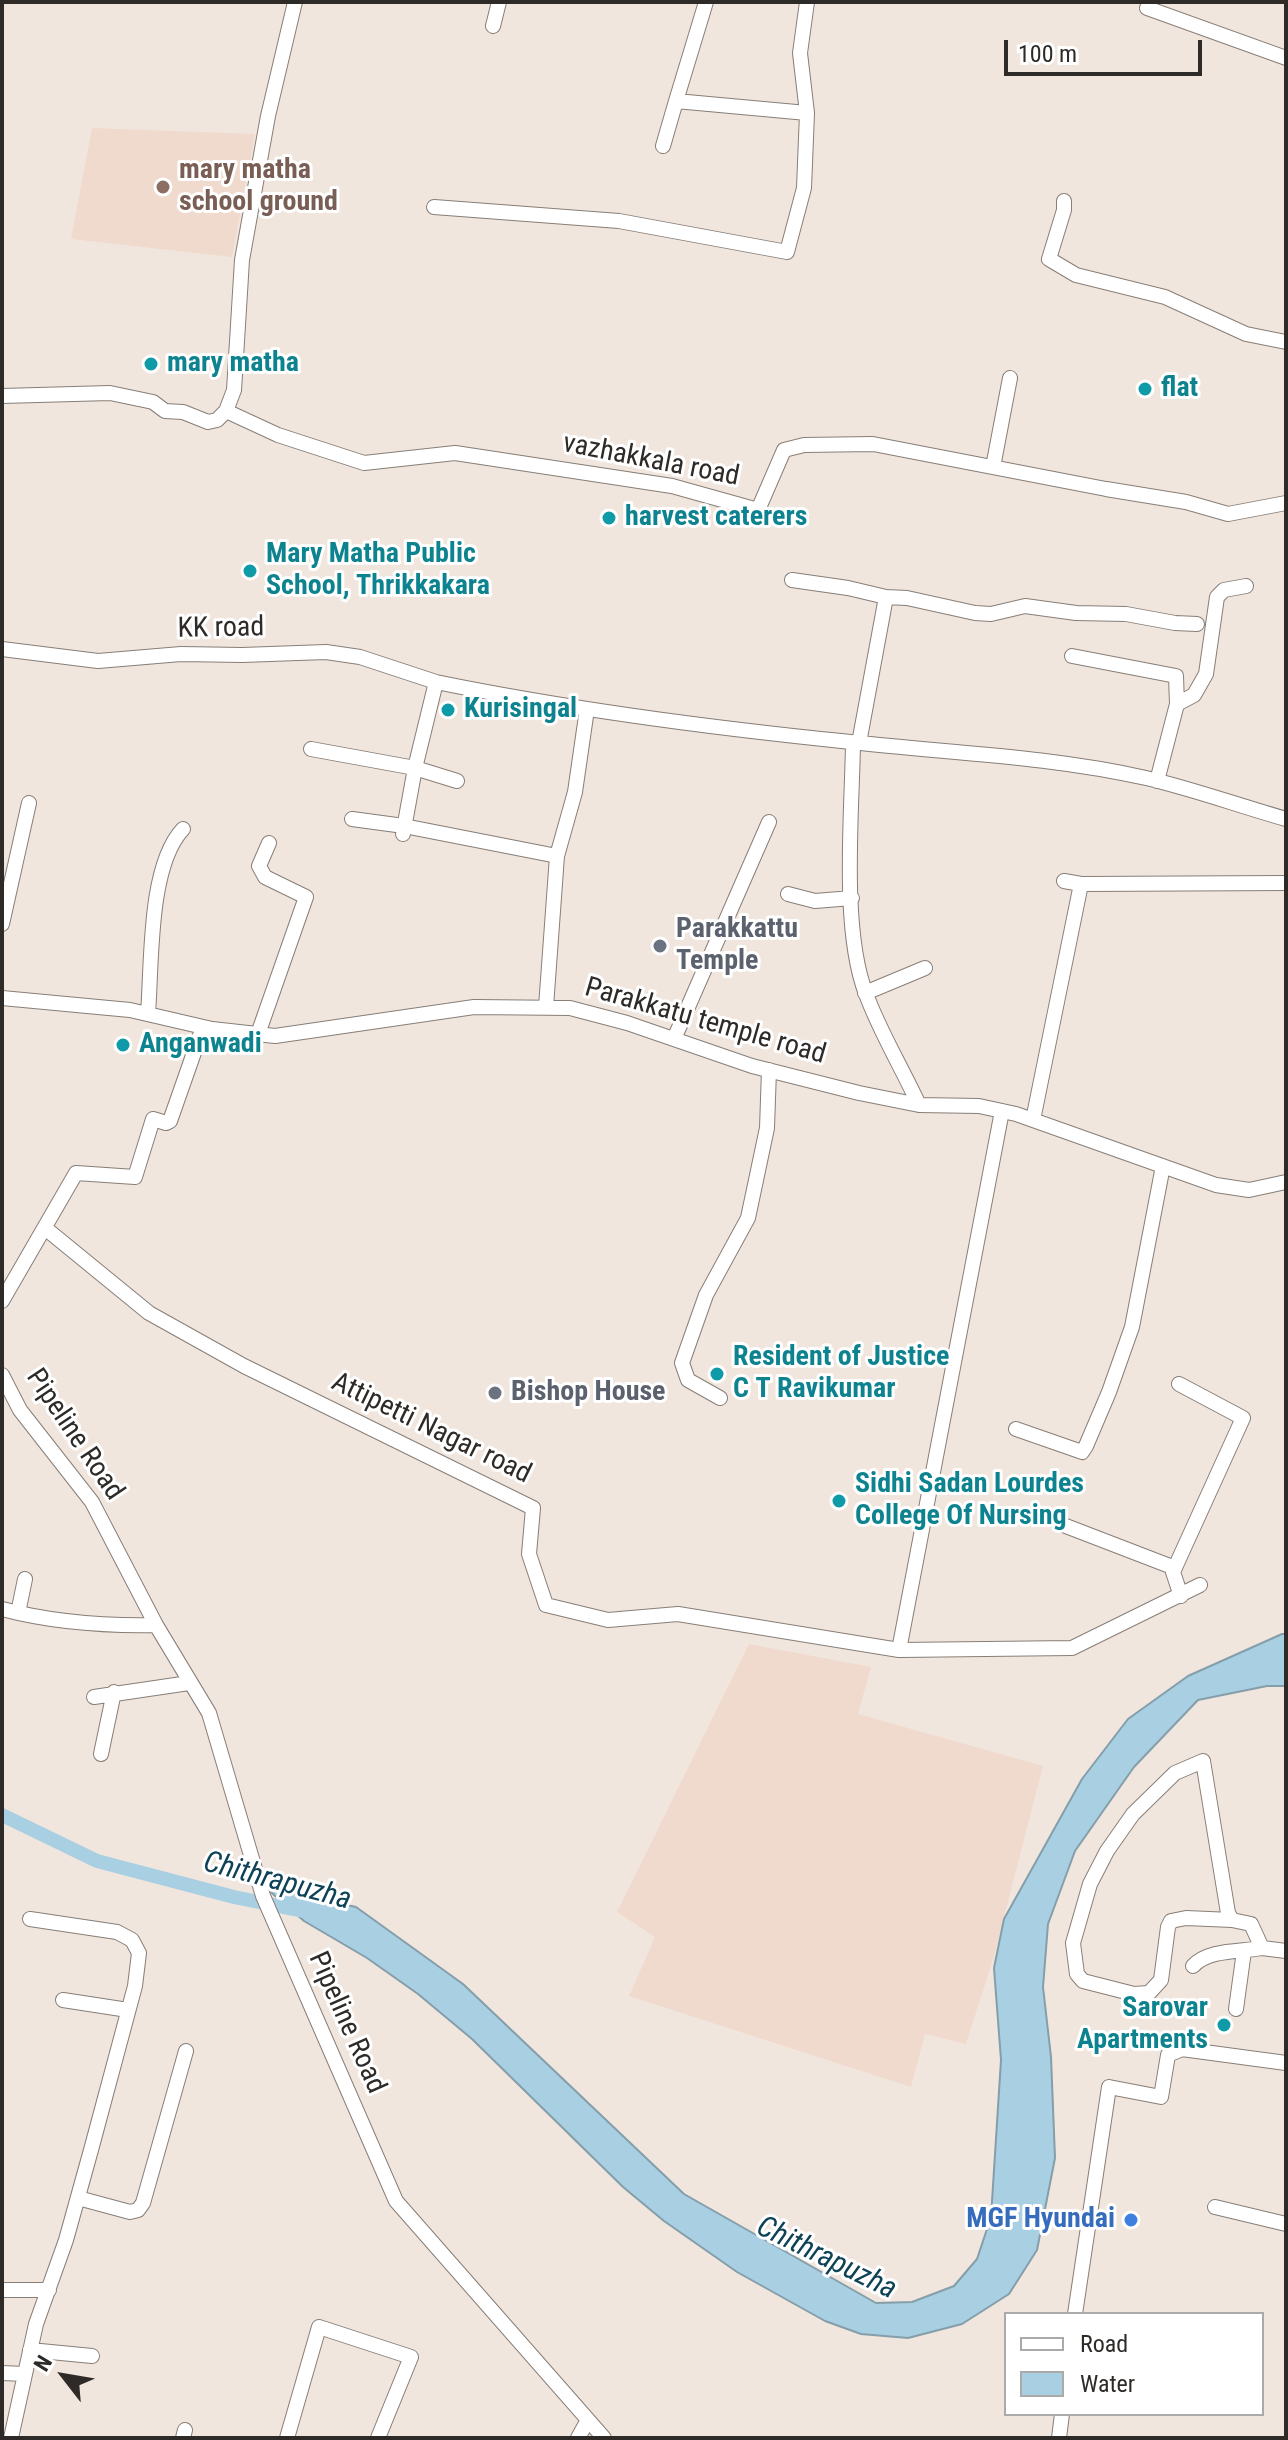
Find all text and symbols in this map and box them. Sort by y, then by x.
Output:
scale bar [1008,24,1206,74]
text: 100 m [1018,40,1077,68]
place label: mary matha school ground [179,154,338,220]
marker: mary matha school ground [154,178,172,196]
place label: mary matha [167,347,299,381]
marker: mary matha [142,355,160,373]
place label: flat [1161,372,1198,406]
marker: flat [1136,380,1154,398]
street label: vazhakkala road [560,427,742,495]
place label: harvest caterers [625,501,807,535]
marker: harvest caterers [600,509,618,527]
place label: Mary Matha Public School, Thrikkakara [266,538,490,604]
marker: Mary Matha Public School, Thrikkakara [241,562,259,580]
street label: KK road [177,611,265,647]
place label: Kurisingal [464,693,577,727]
marker: Kurisingal [439,701,457,719]
place label: Parakkattu Temple [676,913,798,979]
marker: Parakkattu Temple [651,937,669,955]
street label: Parakkatu temple road [581,972,829,1072]
place label: Anganwadi [139,1028,262,1062]
marker: Anganwadi [114,1036,132,1054]
place label: Resident of Justice C T Ravikumar [733,1341,949,1407]
street label: Pipeline Road [18,1363,130,1507]
marker: Resident of Justice C T Ravikumar [708,1365,726,1383]
street label: Attipetti Nagar road [326,1366,536,1492]
place label: Bishop House [511,1376,666,1410]
marker: Bishop House [486,1384,504,1402]
place label: Sidhi Sadan Lourdes College Of Nursing [855,1468,1084,1534]
marker: Sidhi Sadan Lourdes College Of Nursing [830,1492,848,1510]
water label: Chithrapuzha [199,1845,355,1919]
street label: Pipeline Road [300,1947,392,2099]
place label: Sarovar Apartments [1077,1992,1208,2058]
marker: Sarovar Apartments [1215,2016,1233,2034]
place label: MGF Hyundai [966,2203,1115,2237]
water label: Chithrapuzha [750,2210,902,2308]
marker: MGF Hyundai [1122,2211,1140,2229]
legend [1004,2312,1264,2416]
text: Road [1080,2330,1128,2358]
north arrow [24,2336,104,2416]
text: N [29,2351,57,2376]
text: Water [1080,2370,1135,2398]

